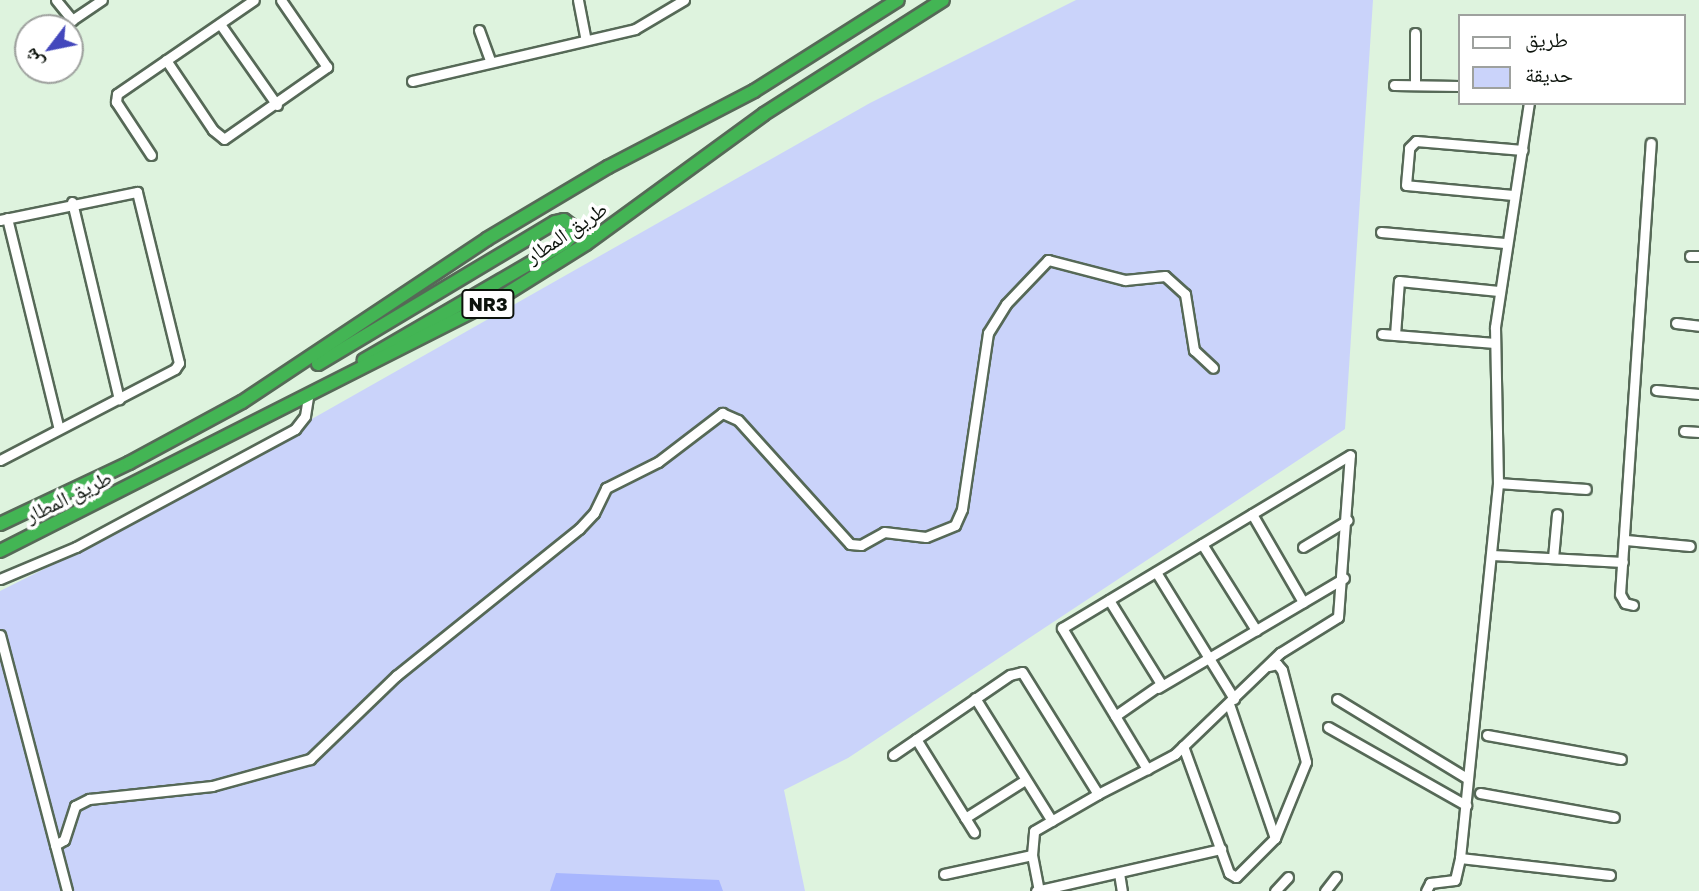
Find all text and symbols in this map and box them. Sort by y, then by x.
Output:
north arrow [14,14,84,84]
legend [1458,14,1685,105]
text: طريق [1525,26,1568,52]
text: ش [17,45,48,74]
text: حديقة [1525,61,1573,87]
street label: طريق المطار [520,196,612,268]
road number: NR3 [460,288,516,320]
street label: طريق المطار [21,464,115,528]

